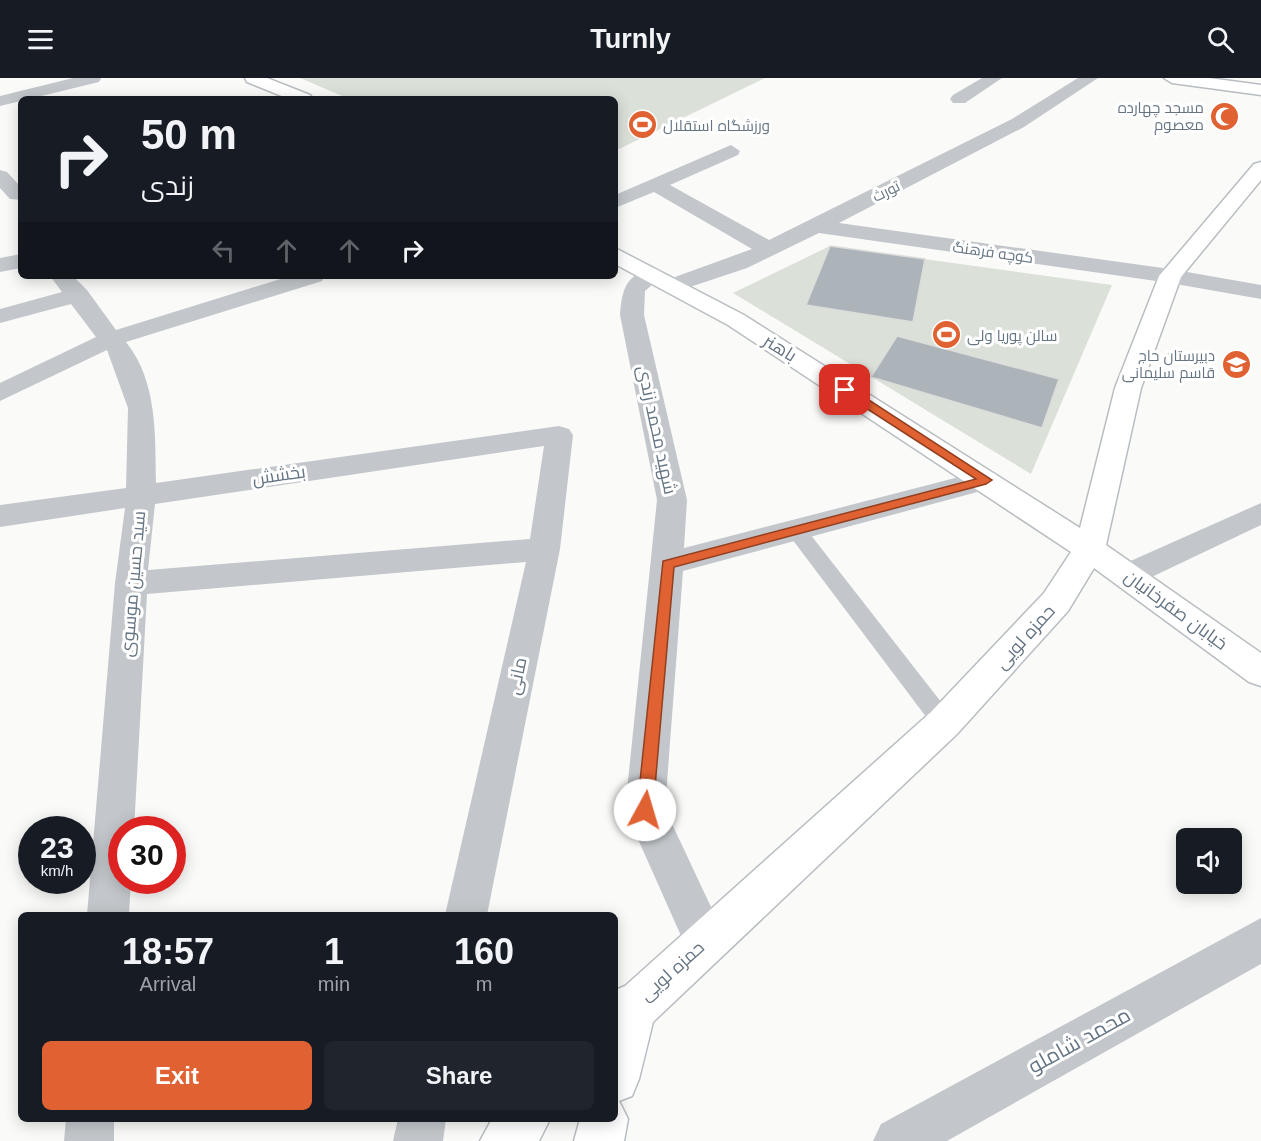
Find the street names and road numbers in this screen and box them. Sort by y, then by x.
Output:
street label: تورث [869,177,903,206]
street label: کوچه فرهنگ [951,238,1034,268]
street label: باهنر [758,330,800,367]
street label: شهید محمد زندی [633,364,680,496]
street label: بخشش [251,461,307,490]
street label: سید حسین موسوی [117,510,150,658]
street label: خیابان صفرخانیان [1120,566,1231,655]
street label: حمزه لویی [991,601,1060,674]
street label: مانی [503,656,532,697]
street label: حمزه لویی [636,937,709,1006]
street label: محمد شاملو [1024,1003,1134,1078]

